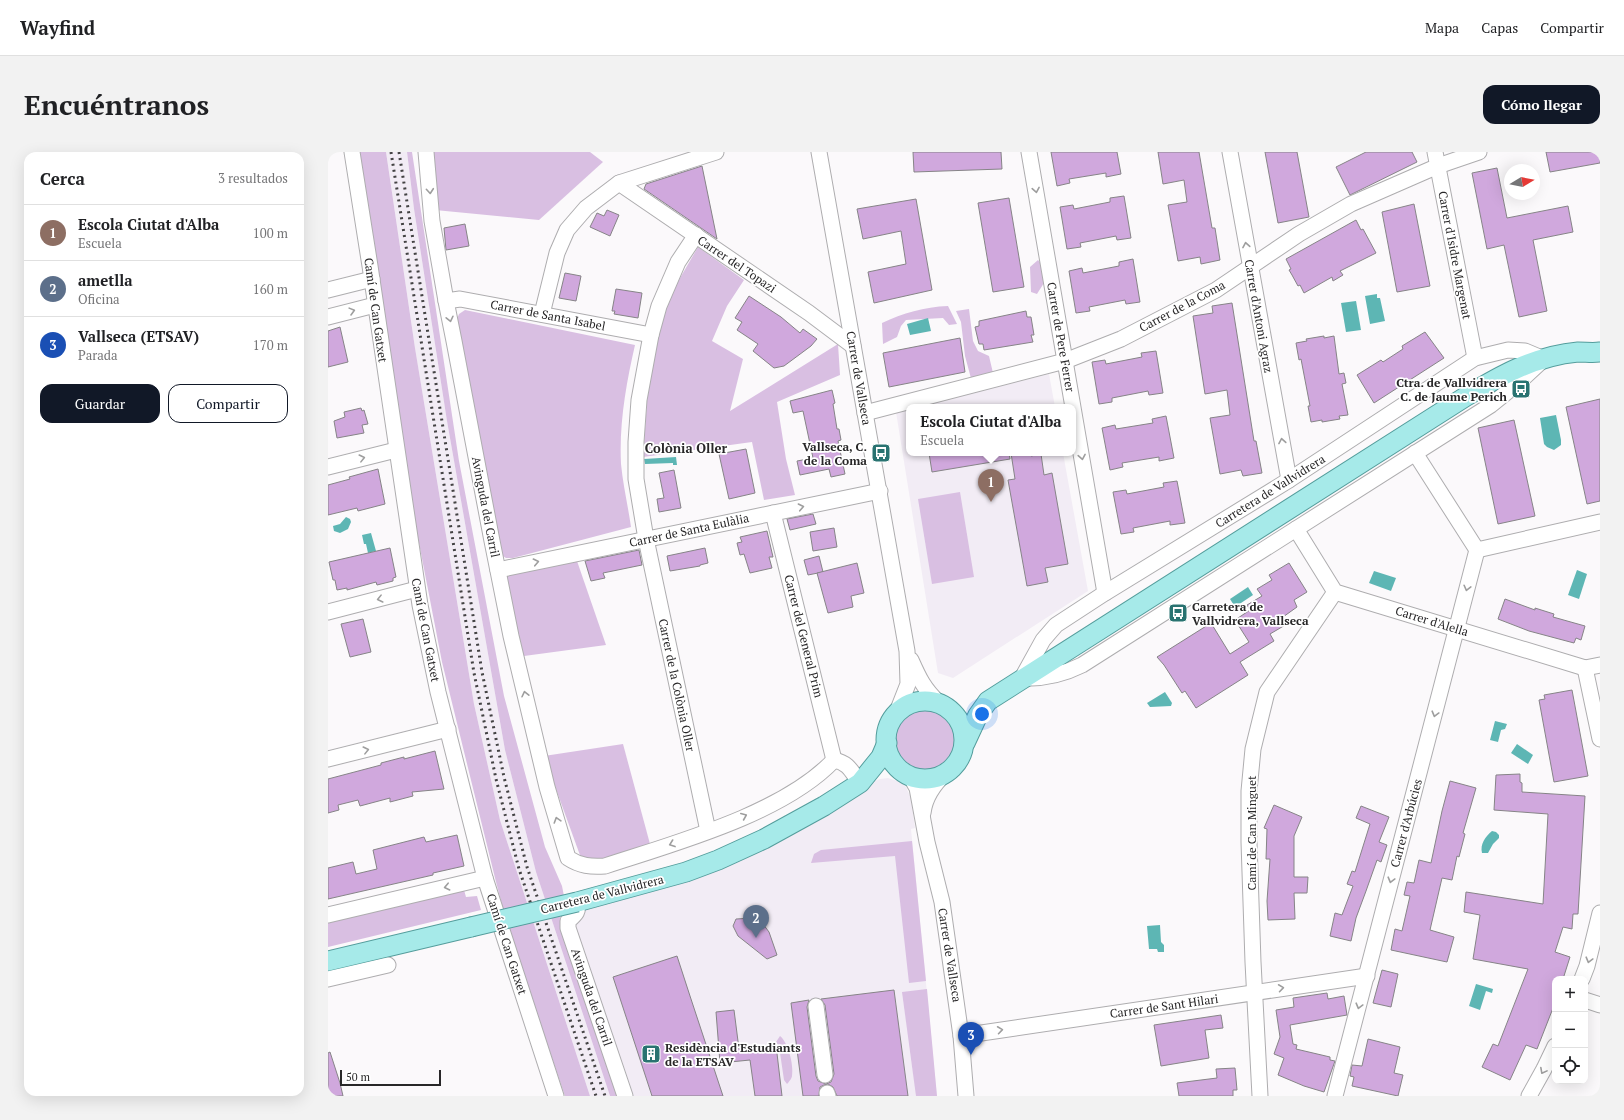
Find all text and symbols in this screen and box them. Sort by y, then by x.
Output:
text: Wayfind [20,15,95,40]
text: Mapa [1425,18,1459,37]
text: Capas [1481,18,1518,37]
text: Compartir [1540,18,1604,37]
button: Cómo llegar [1483,85,1600,124]
text: Encuéntranos [24,86,209,123]
north arrow [1504,164,1540,200]
text: Cerca [40,167,85,190]
text: 3 resultados [218,169,288,187]
one-way arrow [1031,187,1040,194]
one-way arrow [425,188,434,194]
street label: Carrer d'Isidre Margenat [1435,190,1475,321]
text: Escola Ciutat d'Alba [78,214,219,234]
text: 1 [49,224,57,242]
text: 100 m [253,224,288,242]
street label: Carrer del Topazi [695,232,779,296]
text: Escuela [78,234,122,252]
one-way arrow [1243,242,1251,248]
street label: Camí de Can Gatxet [361,257,391,364]
street label: Carrer d'Antoni Agraz [1242,258,1276,374]
text: ametlla [78,270,133,290]
street label: Carrer de la Coma [1136,277,1228,335]
text: 2 [49,280,57,298]
text: 160 m [253,280,288,298]
street label: Carrer de Pere Ferrer [1044,281,1078,393]
text: Oficina [78,290,120,308]
street label: Carrer de Santa Isabel [489,296,607,334]
one-way arrow [348,307,355,315]
one-way arrow [445,316,453,322]
text: Vallseca (ETSAV) [78,326,199,346]
street label: Carrer de Vallseca [843,330,875,426]
text: 3 [49,336,57,354]
text: 170 m [253,336,288,354]
text: Parada [78,346,118,364]
place label: Ctra. de Vallvidrera C. de Jaume Perich [1396,375,1507,404]
bus stop icon: Ctra. de Vallvidrera C. de Jaume Perich [1510,378,1532,400]
button: Guardar [40,384,160,423]
button: Compartir [168,384,288,423]
popup [906,404,1076,456]
text: Escola Ciutat d'Alba [920,411,1062,431]
text: Escuela [920,431,964,449]
one-way arrow [1279,438,1287,444]
district label: Colònia Oller [645,439,728,457]
place label: Vallseca, C. de la Coma [802,439,867,468]
bus stop icon: Vallseca, C. de la Coma [870,442,892,464]
street label: Carretera de Vallvidrera [1212,451,1328,531]
one-way arrow [1077,453,1085,460]
one-way arrow [359,455,365,463]
street label: Avinguda del Carril [469,455,503,559]
pin: 1 [978,469,1004,502]
one-way arrow [797,504,804,512]
street label: Carrer de Santa Eulàlia [628,510,750,550]
one-way arrow [533,558,539,566]
street label: Carrer del General Prim [781,573,827,700]
street label: Camí de Can Gatxet [409,577,444,684]
one-way arrow [1464,585,1472,591]
one-way arrow [376,594,383,603]
place label: Carretera de Vallvidrera, Vallseca [1192,599,1309,628]
bus stop icon: Carretera de Vallvidrera, Vallseca [1167,602,1189,624]
street label: Carrer d'Alella [1394,603,1470,639]
street label: Carrer de la Colònia Oller [656,617,699,753]
one-way arrow [521,691,529,697]
your location [972,704,992,724]
one-way arrow [1431,710,1440,717]
one-way arrow [362,746,369,755]
street label: Camí de Can Minguet [1244,775,1259,890]
street label: Carrer d'Arbúcies [1387,777,1425,869]
one-way arrow [740,813,748,821]
one-way arrow [553,817,562,824]
one-way arrow [668,839,675,847]
street label: Carretera de Vallvidrera [539,871,665,917]
one-way arrow [1388,877,1396,883]
one-way arrow [444,882,451,891]
street label: Camí de Can Gatxet [484,892,531,997]
pin: 2 [743,905,769,938]
street label: Carrer de Vallseca [935,907,965,1003]
street label: Avinguda del Carril [568,946,616,1048]
one-way arrow [1585,956,1593,963]
map controls [1552,976,1588,1084]
button: + [1552,976,1588,1012]
one-way arrow [1278,985,1284,993]
street label: Carrer de Sant Hilari [1109,991,1220,1021]
one-way arrow [1355,1003,1363,1009]
button: − [1552,1012,1588,1048]
pin: 3 [958,1022,984,1055]
one-way arrow [997,1026,1003,1035]
place label: Residència d'Estudiants de la ETSAV [665,1040,801,1069]
building icon: Residència d'Estudiants de la ETSAV [640,1043,662,1065]
button: locate [1552,1048,1588,1084]
one-way arrow [1540,1067,1548,1074]
scale bar [340,1068,441,1087]
text: 50 m [346,1070,370,1084]

